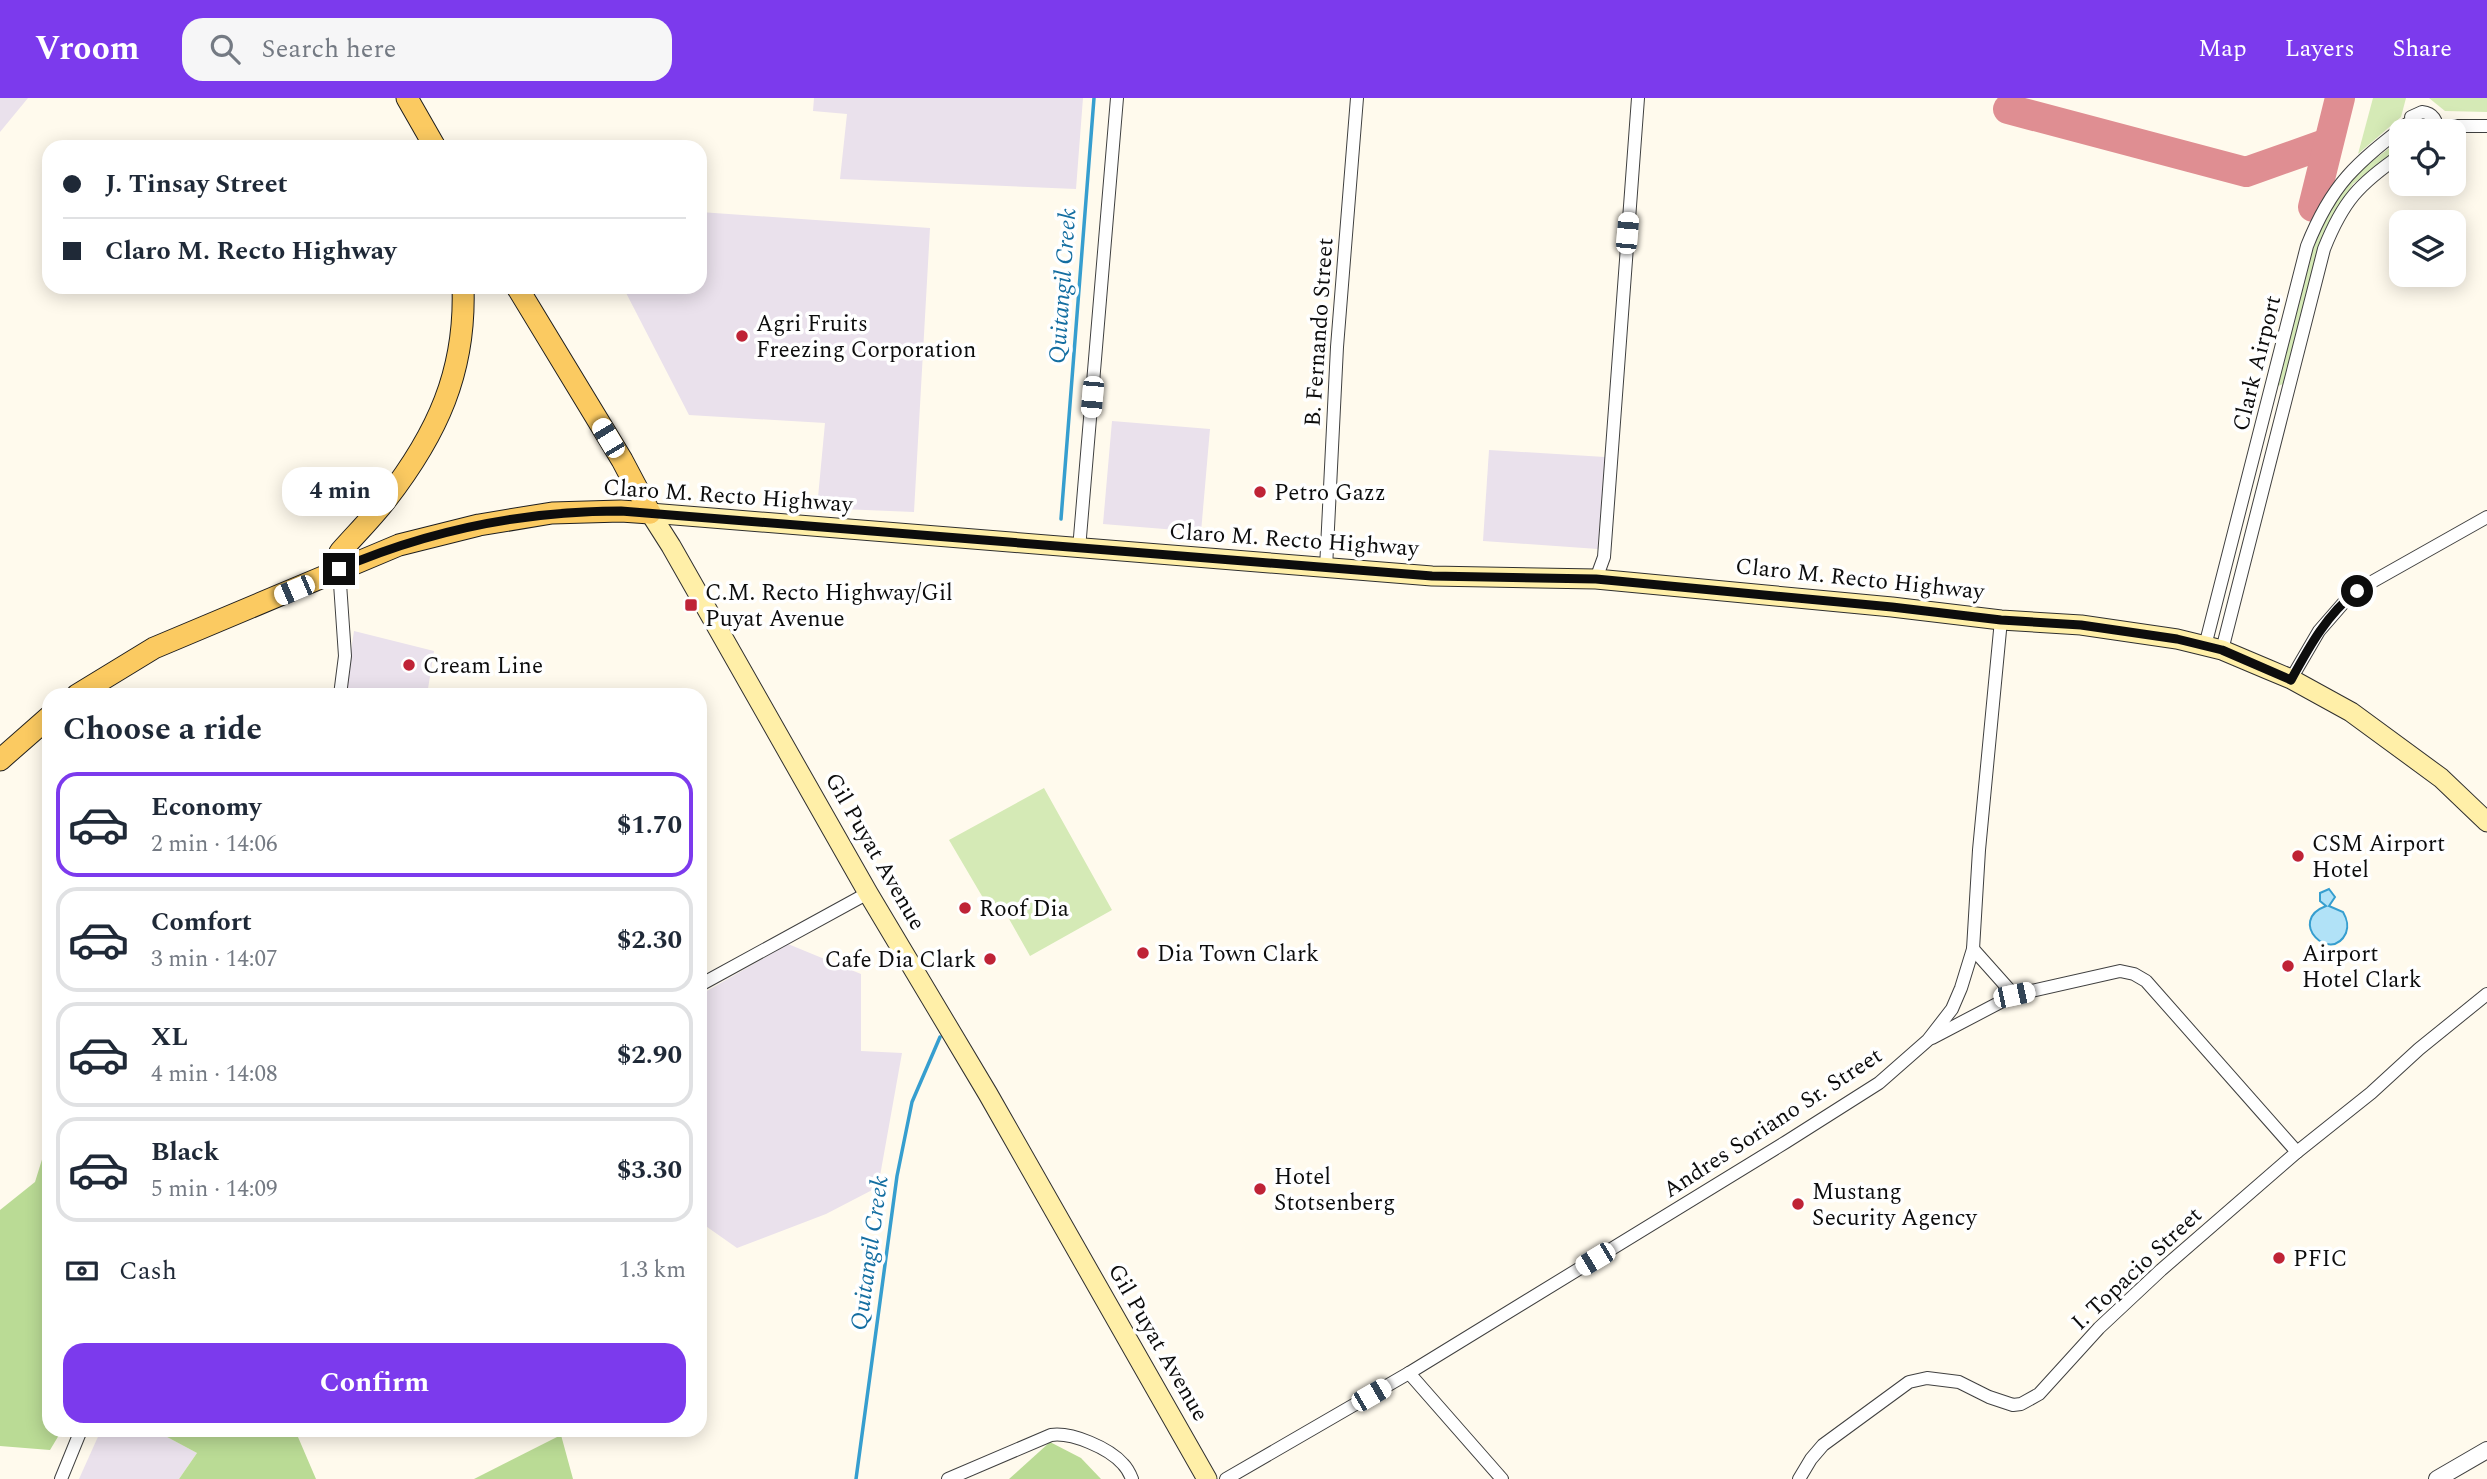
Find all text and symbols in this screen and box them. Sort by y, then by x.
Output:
search box [182,18,672,81]
text: Vroom [35,24,140,74]
text: Search here [262,29,396,69]
icon: search [206,30,244,68]
text: Map [2198,31,2247,67]
text: Layers [2285,31,2355,67]
text: Share [2393,31,2452,67]
map controls [2389,119,2466,287]
button: locate [2389,119,2466,196]
text: J. Tinsay Street [105,164,288,204]
water label: Quitangil Creek [1040,207,1086,365]
button: layers [2389,210,2466,287]
car [1615,211,1640,255]
text: Claro M. Recto Highway [105,231,396,271]
street label: B. Fernando Street [1295,236,1344,428]
street label: Clark Airport [2224,292,2291,435]
place label: Agri Fruits Freezing Corporation [756,307,976,368]
marker: Agri Fruits Freezing Corporation [734,328,750,344]
car [1080,375,1105,419]
car [589,415,628,461]
callout: 4 min [281,468,397,517]
street label: Claro M. Recto Highway [602,470,855,523]
text: 4 min [309,474,371,509]
place label: Petro Gazz [1274,476,1386,511]
marker: Petro Gazz [1252,484,1268,500]
street label: Claro M. Recto Highway [1168,514,1421,567]
street label: Claro M. Recto Highway [1734,549,1987,610]
route end [323,553,355,585]
car [271,572,318,608]
route start [2341,575,2373,607]
place label: C.M. Recto Highway/Gil Puyat Avenue [705,576,953,637]
marker: C.M. Recto Highway/Gil Puyat Avenue [683,597,699,613]
place label: Cream Line [423,649,543,684]
marker: Cream Line [401,657,417,673]
text: Choose a ride [63,705,262,754]
street label: Gil Puyat Avenue [815,766,934,937]
text: Economy [151,787,261,827]
icon: car [67,793,130,856]
text: $1.70 [617,805,682,845]
text: 2 min · 14:06 [151,827,278,862]
place label: CSM Airport Hotel [2312,827,2445,888]
marker: CSM Airport Hotel [2290,848,2306,864]
place label: Roof Dia [979,892,1069,927]
marker: Roof Dia [957,900,973,916]
text: Comfort [151,902,252,942]
icon: car [67,908,130,971]
text: $2.30 [617,920,682,960]
place label: Dia Town Clark [1157,937,1319,972]
place label: Airport Hotel Clark [2302,937,2422,998]
text: 3 min · 14:07 [151,942,278,977]
place label: Cafe Dia Clark [825,943,976,978]
marker: Dia Town Clark [1135,945,1151,961]
marker: Cafe Dia Clark [982,951,998,967]
marker: Airport Hotel Clark [2280,958,2296,974]
car [1992,980,2037,1010]
text: XL [151,1017,188,1057]
icon: car [67,1023,130,1086]
text: $2.90 [617,1035,682,1075]
street label: Andres Soriano Sr. Street [1656,1039,1890,1208]
text: 4 min · 14:08 [151,1057,278,1092]
text: Black [151,1132,219,1172]
icon: car [67,1138,130,1201]
text: $3.30 [617,1150,682,1190]
place label: Hotel Stotsenberg [1274,1160,1395,1221]
text: 5 min · 14:09 [151,1172,278,1207]
water label: Quitangil Creek [841,1174,899,1333]
place label: Mustang Security Agency [1812,1175,1978,1236]
marker: Hotel Stotsenberg [1252,1181,1268,1197]
marker: Mustang Security Agency [1790,1196,1806,1212]
street label: I. Topacio Street [2064,1199,2211,1339]
car [1572,1239,1619,1279]
place label: PFIC [2293,1242,2347,1277]
marker: PFIC [2271,1250,2287,1266]
text: Cash [119,1251,177,1291]
icon: cash [63,1252,101,1290]
text: 1.3 km [619,1253,686,1288]
street label: Gil Puyat Avenue [1098,1257,1217,1428]
button: Confirm [63,1343,686,1423]
car [1348,1375,1395,1415]

